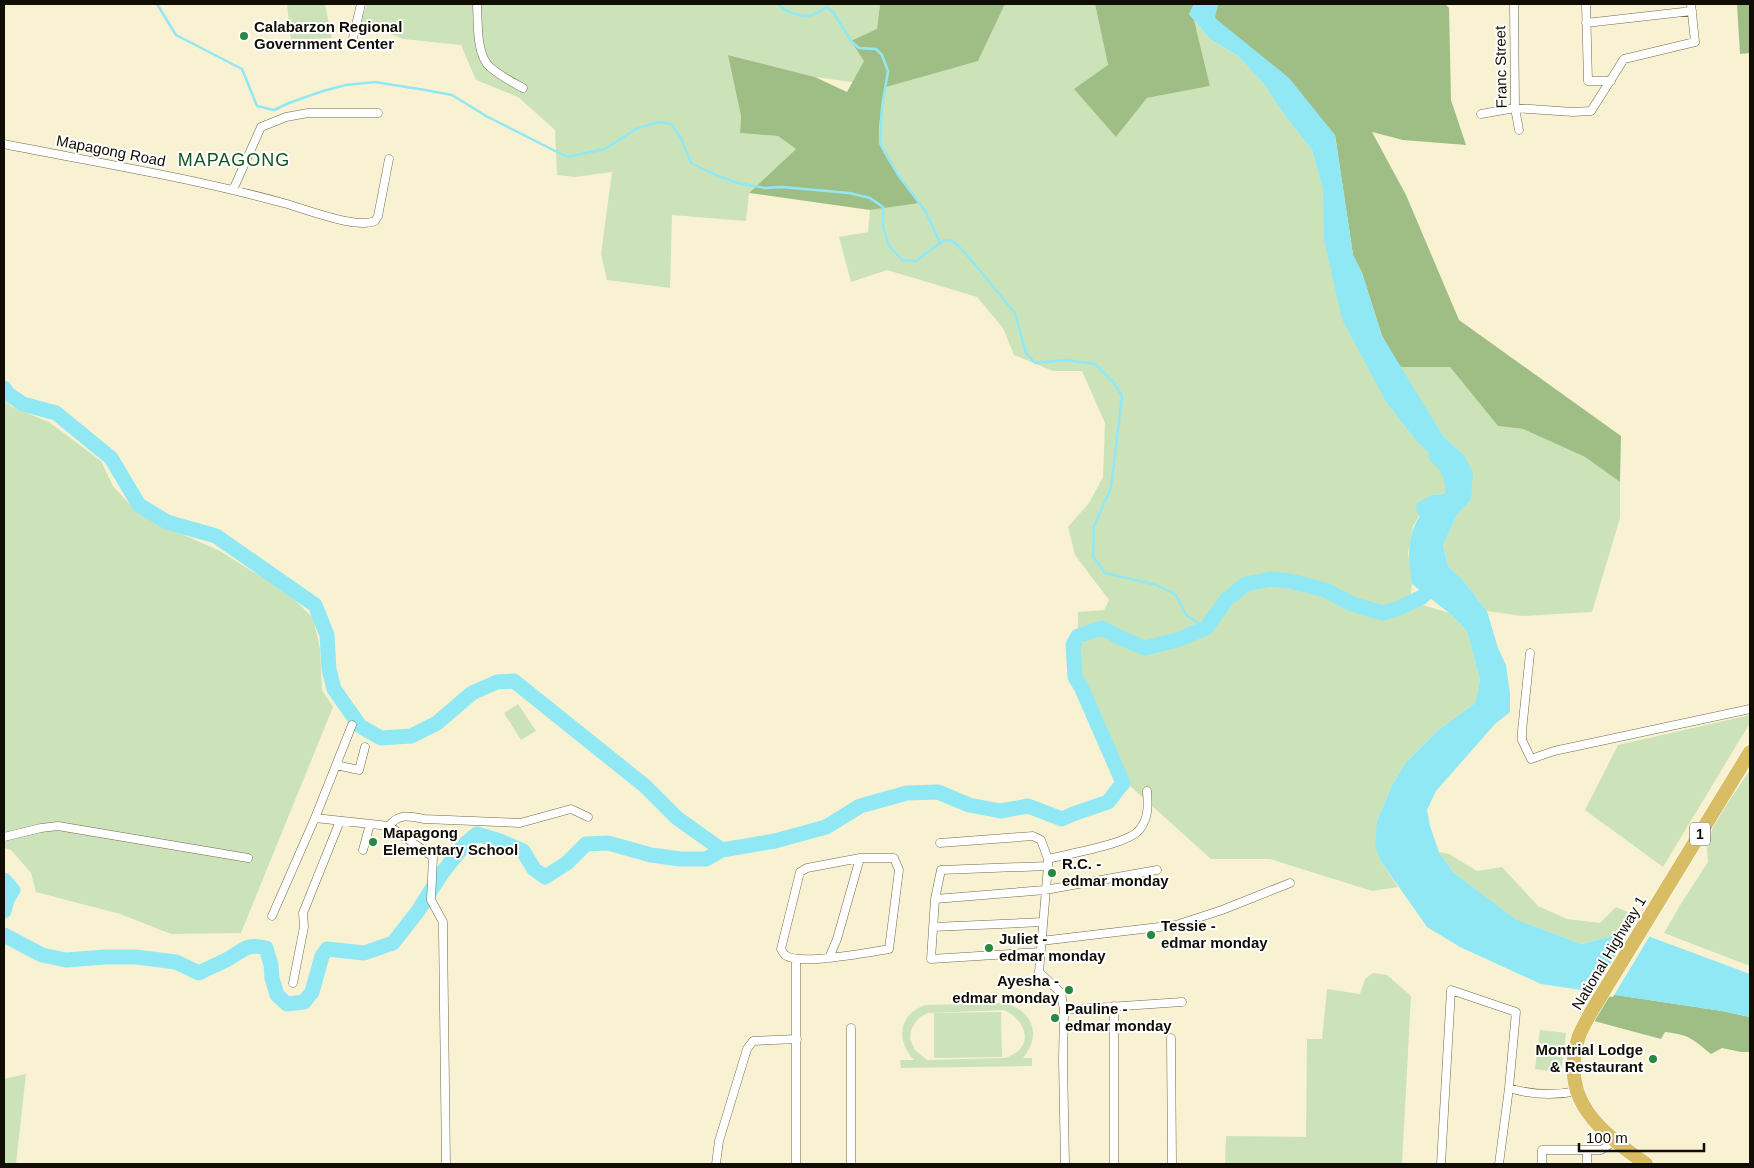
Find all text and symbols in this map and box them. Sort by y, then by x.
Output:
place label: Calabarzon Regional Government Center [254,18,402,52]
street label: Franc Street [1491,25,1510,108]
marker: Calabarzon Regional Government Center [238,30,250,42]
street label: Mapagong Road [55,132,167,169]
district label: MAPAGONG [178,150,290,170]
road number: 1 [1690,822,1710,846]
place label: Mapagong Elementary School [383,824,518,858]
marker: Mapagong Elementary School [367,836,379,848]
place label: R.C. - edmar monday [1062,855,1169,889]
marker: R.C. - edmar monday [1046,867,1058,879]
street label: National Highway 1 [1568,893,1649,1013]
place label: Tessie - edmar monday [1161,917,1268,951]
marker: Tessie - edmar monday [1145,929,1157,941]
place label: Juliet - edmar monday [999,930,1106,964]
marker: Juliet - edmar monday [983,942,995,954]
place label: Ayesha - edmar monday [952,972,1060,1006]
marker: Ayesha - edmar monday [1063,984,1075,996]
place label: Pauline - edmar monday [1065,1000,1172,1034]
marker: Pauline - edmar monday [1049,1012,1061,1024]
place label: Montrial Lodge & Restaurant [1536,1041,1643,1075]
marker: Montrial Lodge & Restaurant [1647,1053,1659,1065]
scale bar [1579,1120,1704,1152]
text: 100 m [1586,1129,1628,1146]

